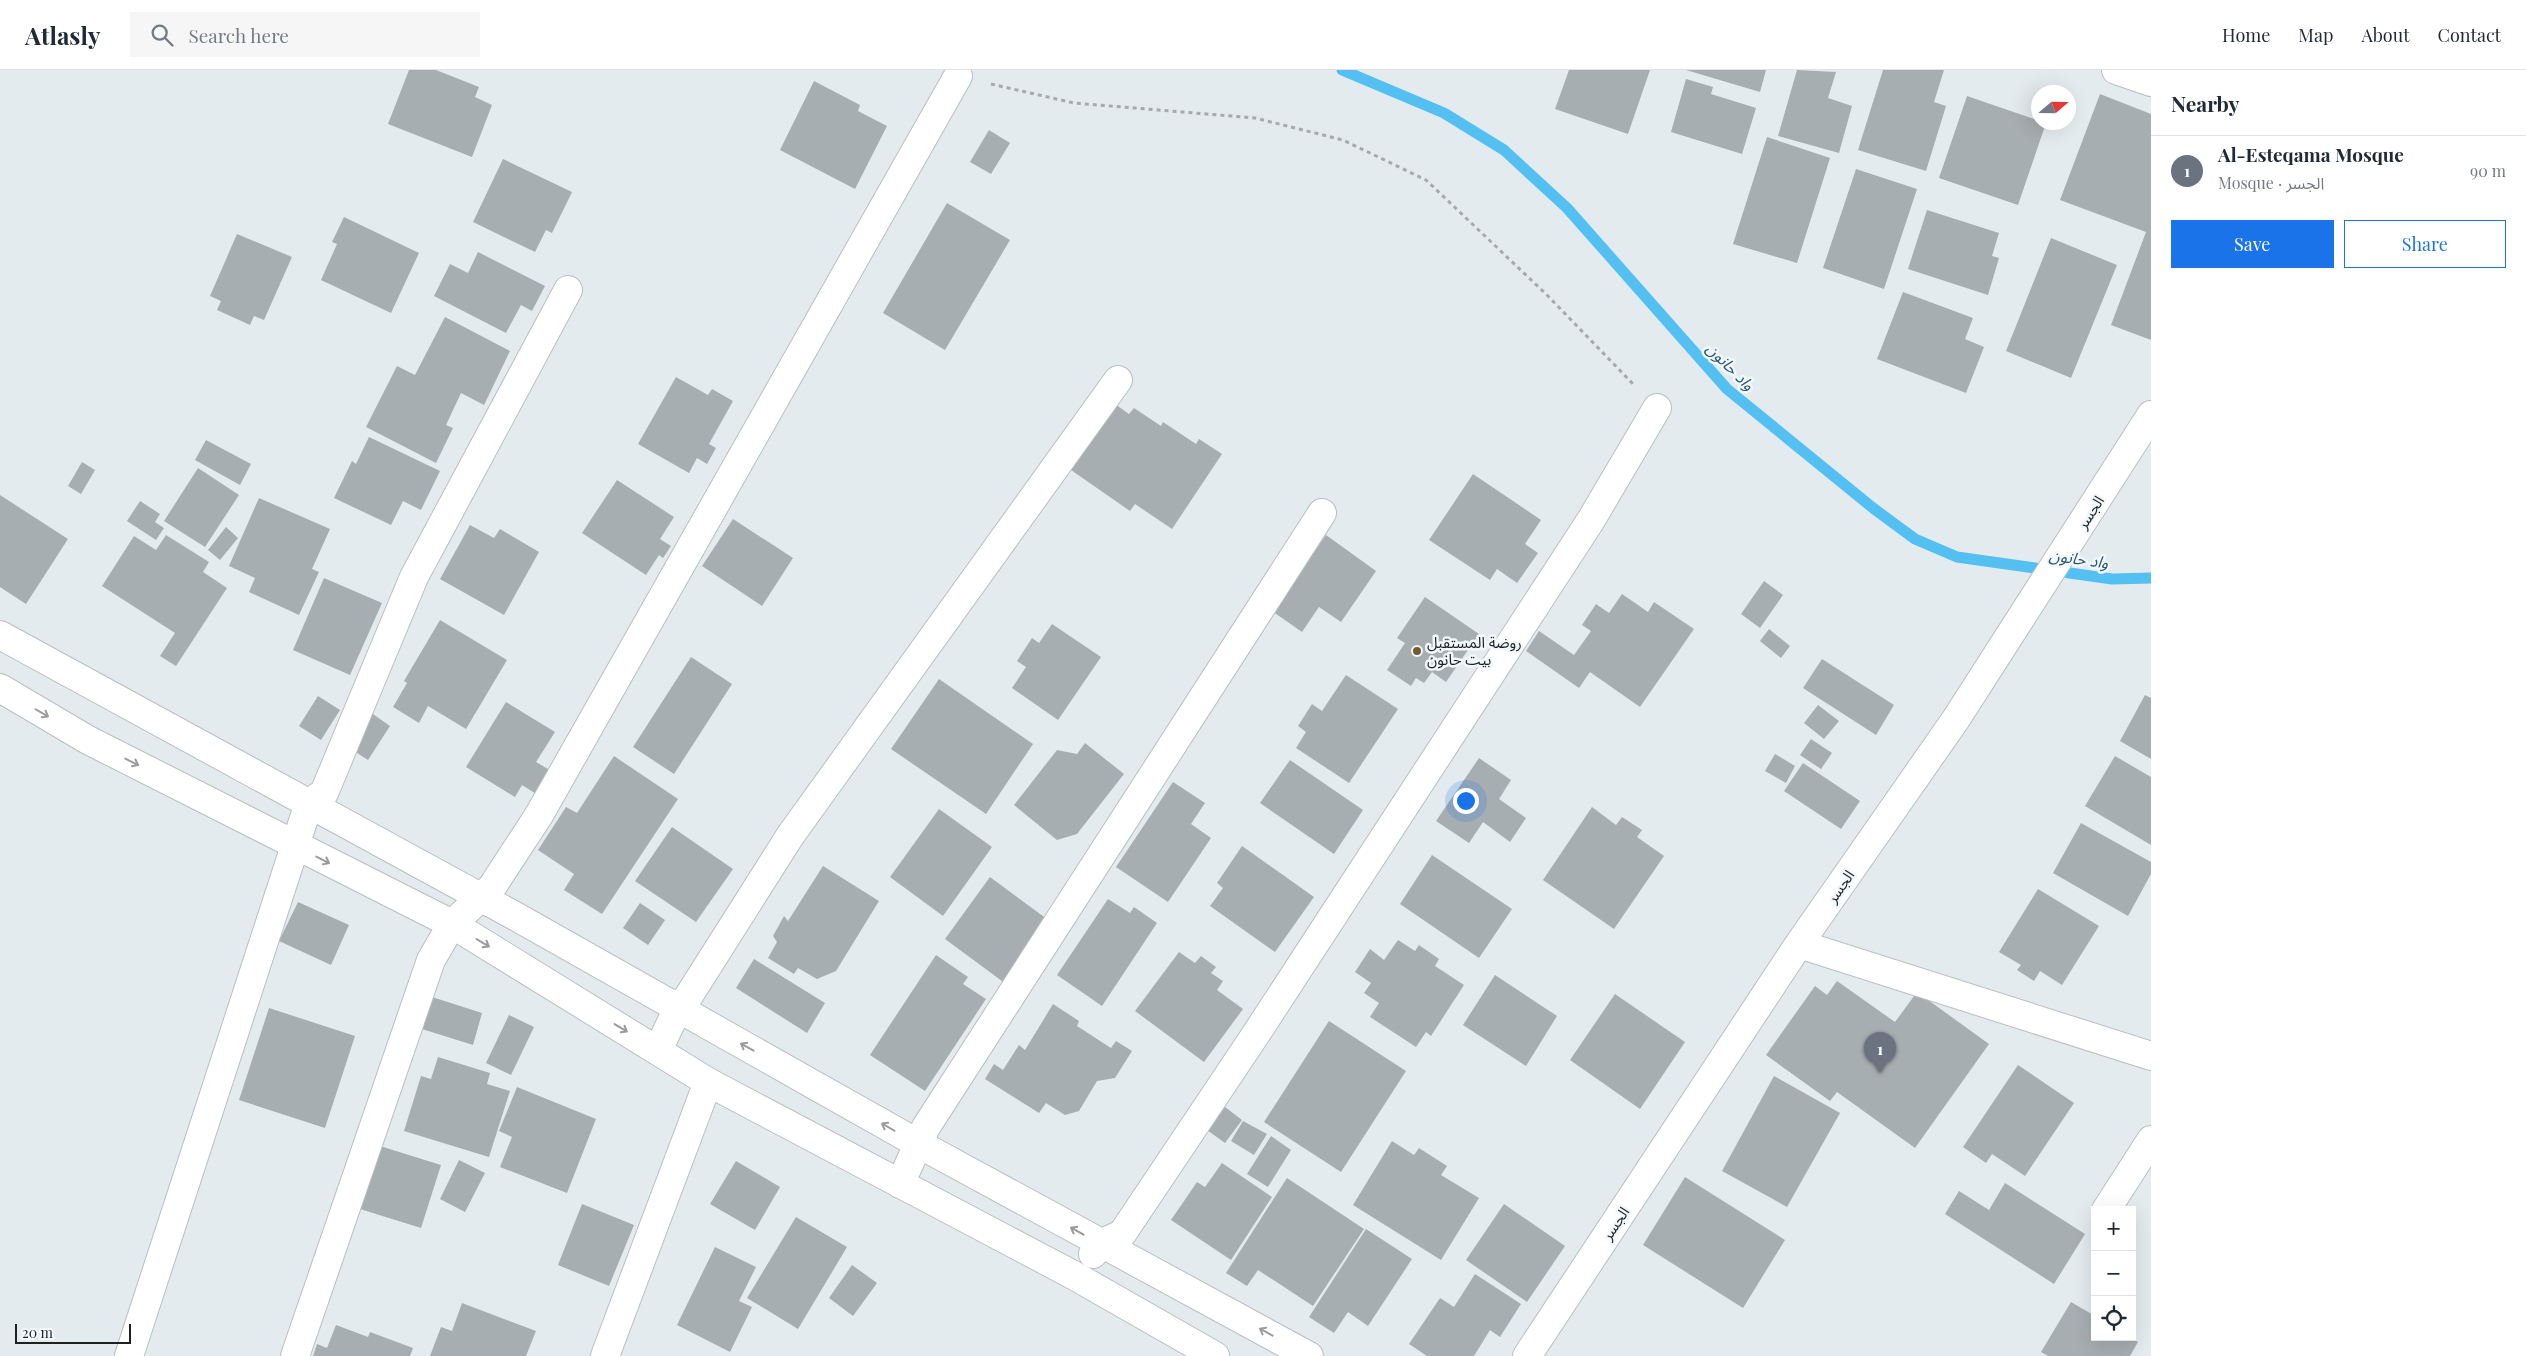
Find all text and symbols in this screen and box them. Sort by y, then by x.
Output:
search box [130,12,480,57]
text: Atlasly [25,19,100,51]
icon: search [148,21,176,49]
text: Search here [188,22,289,48]
text: Home [2222,23,2270,47]
text: Map [2298,23,2333,47]
text: About [2361,23,2410,47]
text: Contact [2438,23,2501,47]
north arrow [2031,85,2076,130]
text: Nearby [2171,89,2240,117]
text: Al-Esteqama Mosque [2218,141,2404,167]
text: 1 [2184,160,2190,181]
text: 90 m [2470,160,2506,181]
text: Mosque · الجسر [2218,172,2324,193]
button: Save [2171,220,2334,268]
button: Share [2344,220,2506,268]
water label: واد حانون [1703,338,1759,394]
street label: الجسر [2071,492,2108,533]
water label: واد حانون [2048,543,2110,573]
place label: روضة المستقبل بيت حانون [1427,632,1522,669]
marker: روضة المستقبل بيت حانون [1411,645,1423,657]
one-way arrow [35,708,49,718]
one-way arrow [124,758,139,767]
your location [1453,788,1479,814]
one-way arrow [315,856,330,865]
street label: الجسر [1821,866,1858,907]
one-way arrow [475,938,489,948]
one-way arrow [614,1023,628,1033]
pin: 1 [1864,1032,1896,1073]
one-way arrow [740,1041,755,1051]
one-way arrow [882,1121,896,1131]
street label: الجسر [1596,1203,1633,1244]
map controls [2091,1206,2136,1341]
button: + [2091,1206,2136,1251]
one-way arrow [1070,1225,1084,1235]
button: − [2091,1251,2136,1296]
button: locate [2091,1296,2136,1341]
scale bar [15,1321,131,1344]
text: 20 m [22,1323,53,1342]
one-way arrow [1259,1327,1274,1337]

